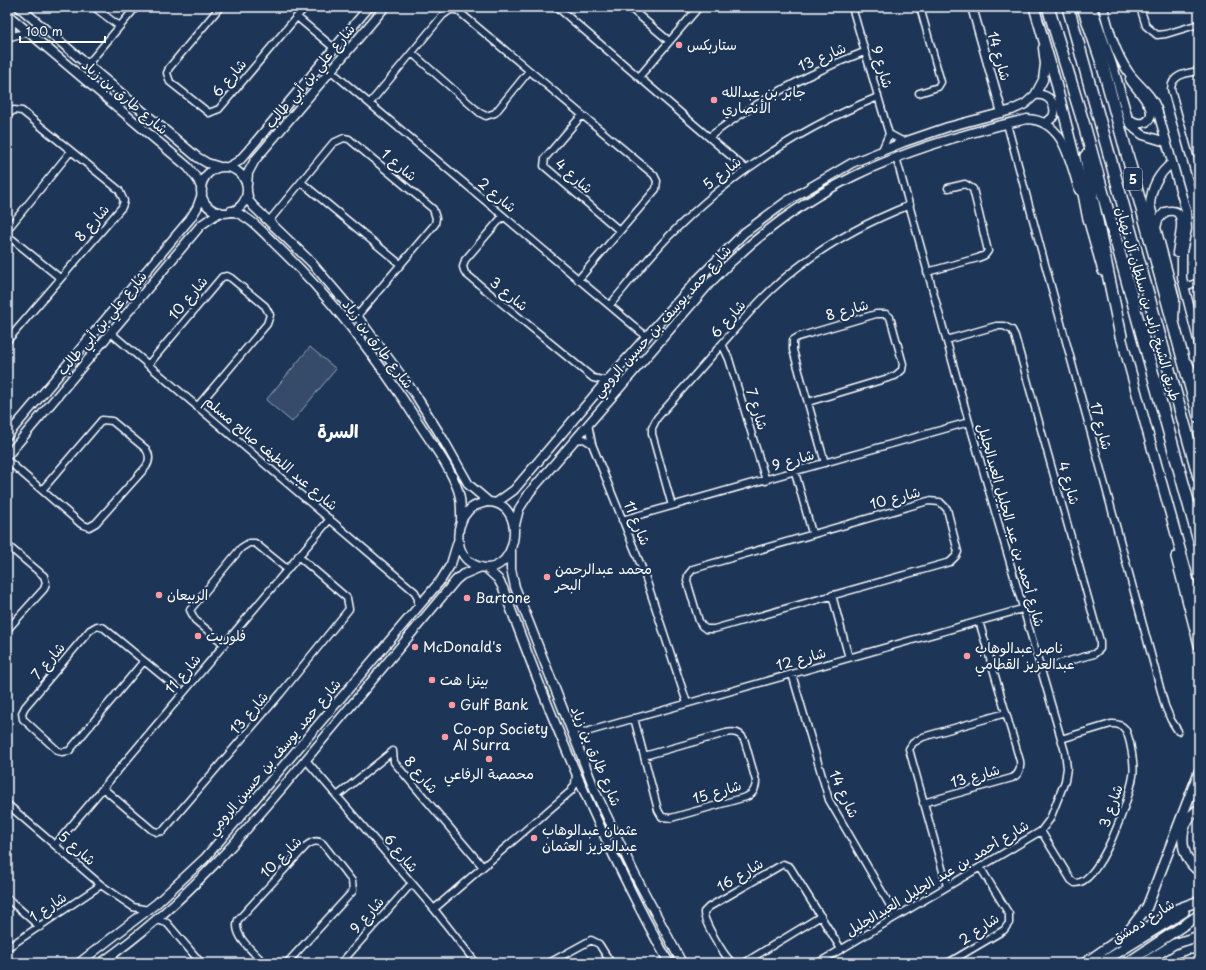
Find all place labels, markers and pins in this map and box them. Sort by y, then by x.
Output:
place label: ستاربكس [687,34,737,55]
marker: ستاربكس [674,40,684,50]
place label: جابر بن عبدالله الأنصاري [722,81,806,119]
marker: جابر بن عبدالله الأنصاري [709,95,719,105]
place label: محمد عبدالرحمن البحر [554,558,652,595]
marker: محمد عبدالرحمن البحر [542,572,552,582]
place label: الربيعان [167,584,208,605]
place label: Bartone [475,587,531,608]
marker: الربيعان [154,590,164,600]
marker: Bartone [462,593,472,603]
place label: فلوريت [206,625,246,646]
marker: فلوريت [193,631,203,641]
place label: McDonald's [423,636,502,657]
place label: ناصر عبدالوهاب عبدالعزيز القطامي [975,637,1074,677]
marker: McDonald's [410,642,420,652]
marker: ناصر عبدالوهاب عبدالعزيز القطامي [962,651,972,661]
place label: بيتزا هت [440,669,489,690]
marker: بيتزا هت [427,675,437,685]
place label: Gulf Bank [460,694,529,715]
marker: Gulf Bank [447,700,457,710]
place label: Co-op Society Al Surra [453,718,548,755]
marker: Co-op Society Al Surra [440,732,450,742]
marker: محمصة الرفاعي [484,754,494,764]
place label: محمصة الرفاعي [444,763,534,787]
place label: عثمان عبدالوهاب عبدالعزيز العثمان [542,819,637,856]
marker: عثمان عبدالوهاب عبدالعزيز العثمان [529,833,539,843]

